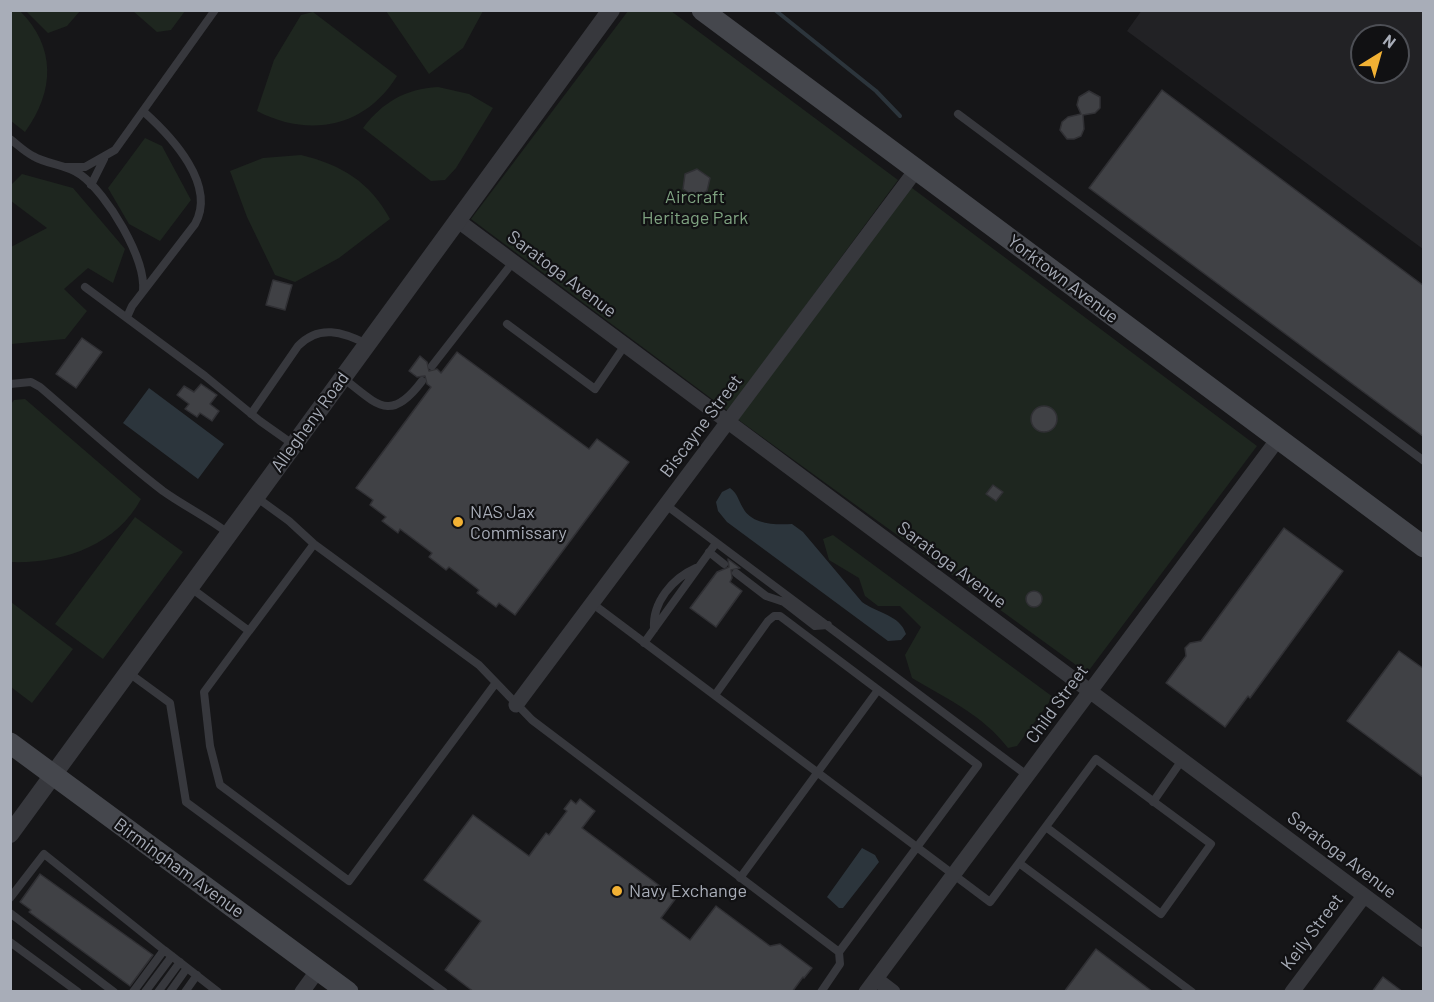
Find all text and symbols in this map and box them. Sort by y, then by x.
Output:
north arrow [1350,24,1410,84]
text: N [1380,30,1400,52]
park label: Aircraft Heritage Park [642,186,748,228]
street label: Saratoga Avenue [503,226,621,322]
street label: Yorktown Avenue [1003,230,1123,328]
street label: Allegheny Road [266,368,354,476]
street label: Biscayne Street [655,370,747,482]
place label: NAS Jax Commissary [470,501,567,544]
marker: NAS Jax Commissary [451,515,465,529]
street label: Saratoga Avenue [893,517,1011,613]
street label: Child Street [1021,660,1093,748]
street label: Saratoga Avenue [1283,807,1401,903]
street label: Birmingham Avenue [110,813,248,923]
place label: Navy Exchange [629,880,747,902]
marker: Navy Exchange [610,884,624,898]
street label: Keily Street [1276,890,1348,974]

